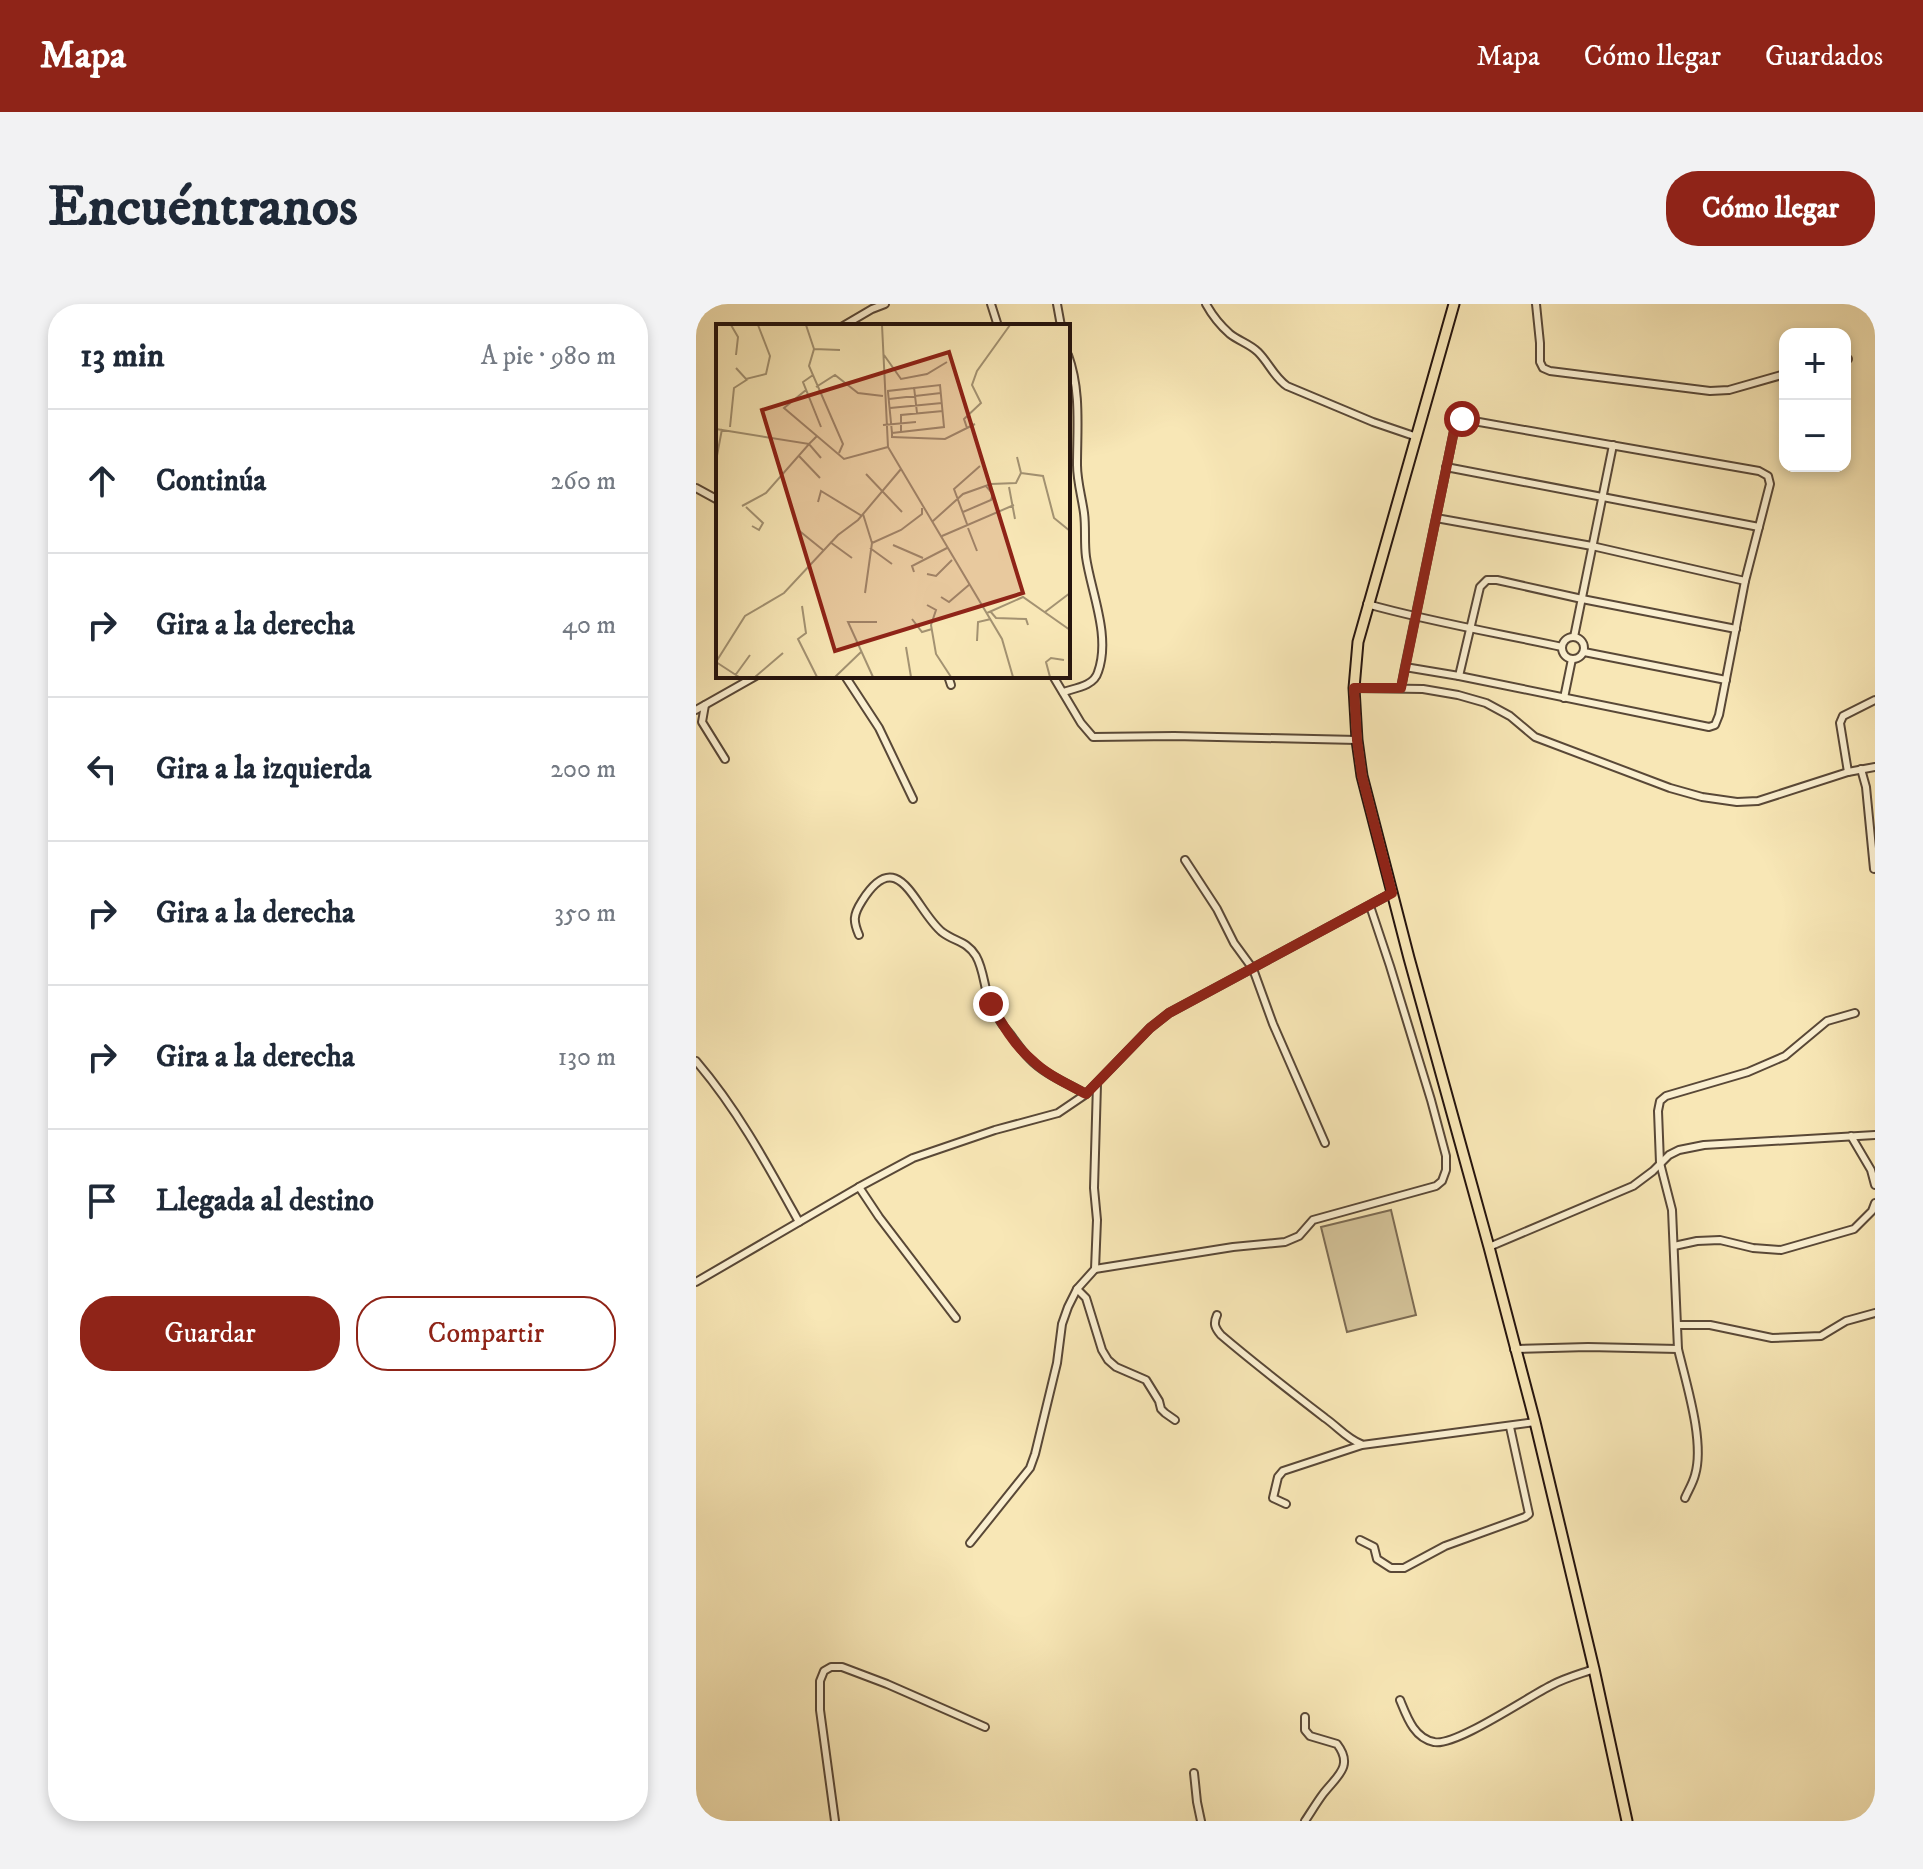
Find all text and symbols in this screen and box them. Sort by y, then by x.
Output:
text: Mapa [40,32,126,80]
text: Mapa [1476,39,1540,74]
text: Cómo llegar [1584,39,1721,74]
text: Guardados [1765,39,1883,74]
button: Cómo llegar [1666,171,1875,246]
text: Encuéntranos [48,173,358,243]
inset map [716,324,1070,678]
map controls [1779,328,1851,472]
button: + [1779,328,1851,400]
text: 13 min [80,335,165,377]
text: A pie · 980 m [481,340,616,373]
button: − [1779,400,1851,472]
route start [1444,401,1480,437]
icon: ahead [80,459,124,503]
text: Continúa [156,463,266,500]
text: 260 m [551,465,616,498]
icon: right [80,603,124,647]
text: Gira a la derecha [156,607,355,644]
text: 40 m [562,609,616,642]
icon: left [80,747,124,791]
text: Gira a la izquierda [156,751,371,788]
text: 200 m [550,753,616,786]
icon: right [80,891,124,935]
text: Gira a la derecha [156,895,355,932]
text: 350 m [554,897,616,930]
route end [973,986,1009,1022]
icon: right [80,1035,124,1079]
text: Gira a la derecha [156,1039,355,1076]
text: 130 m [558,1041,616,1074]
icon: arrive [80,1179,124,1223]
text: Llegada al destino [156,1183,374,1220]
button: Guardar [80,1296,340,1371]
button: Compartir [356,1296,616,1371]

